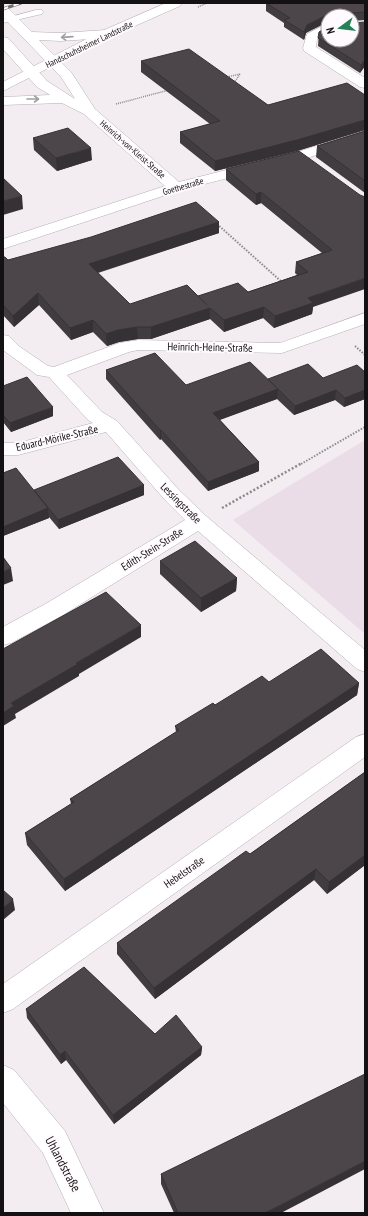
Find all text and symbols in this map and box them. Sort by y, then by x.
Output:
north arrow [320,8,360,48]
street label: Handschuhsheimer Landstraße [44,18,135,70]
text: N [323,26,338,35]
one-way arrow [61,33,74,40]
one-way arrow [26,95,39,103]
street label: Heinrich-von-Kleist-Straße [98,118,168,181]
street label: Goethestraße [161,175,205,197]
street label: Heinrich-Heine-Straße [167,339,253,355]
street label: Eduard-Mörike-Straße [15,422,100,454]
street label: Lessingstraße [158,480,205,527]
street label: Edith-Stein-Straße [118,524,186,574]
street label: Hebelstraße [161,853,207,891]
street label: Uhlandstraße [41,1133,85,1195]

